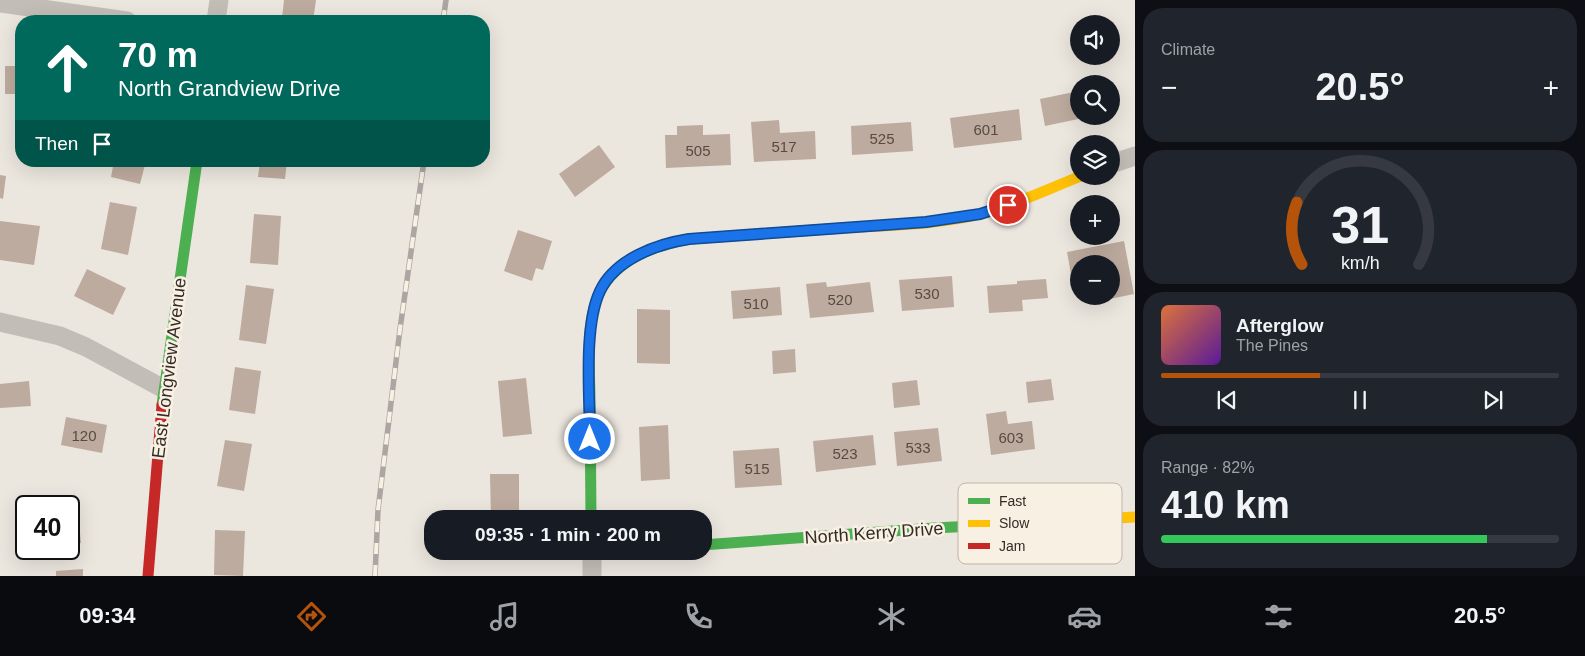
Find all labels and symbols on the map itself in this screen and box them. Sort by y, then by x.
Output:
house number: 601 [973,121,999,138]
house number: 525 [869,130,895,147]
house number: 517 [771,138,797,155]
house number: 505 [685,142,711,159]
pin [987,184,1029,226]
street label: East Longview Avenue [148,277,190,459]
house number: 530 [914,285,940,302]
house number: 520 [827,291,853,308]
house number: 510 [743,295,769,312]
position arrow [563,412,615,464]
house number: 120 [71,427,97,444]
house number: 603 [998,429,1024,446]
house number: 533 [905,439,931,456]
house number: 523 [832,445,858,462]
house number: 515 [744,460,770,477]
legend [958,483,1122,564]
text: Fast [999,493,1026,509]
speed limit sign: 40 [15,495,80,560]
text: Slow [999,515,1030,531]
street label: North Kerry Drive [804,518,944,548]
text: Jam [999,538,1025,554]

